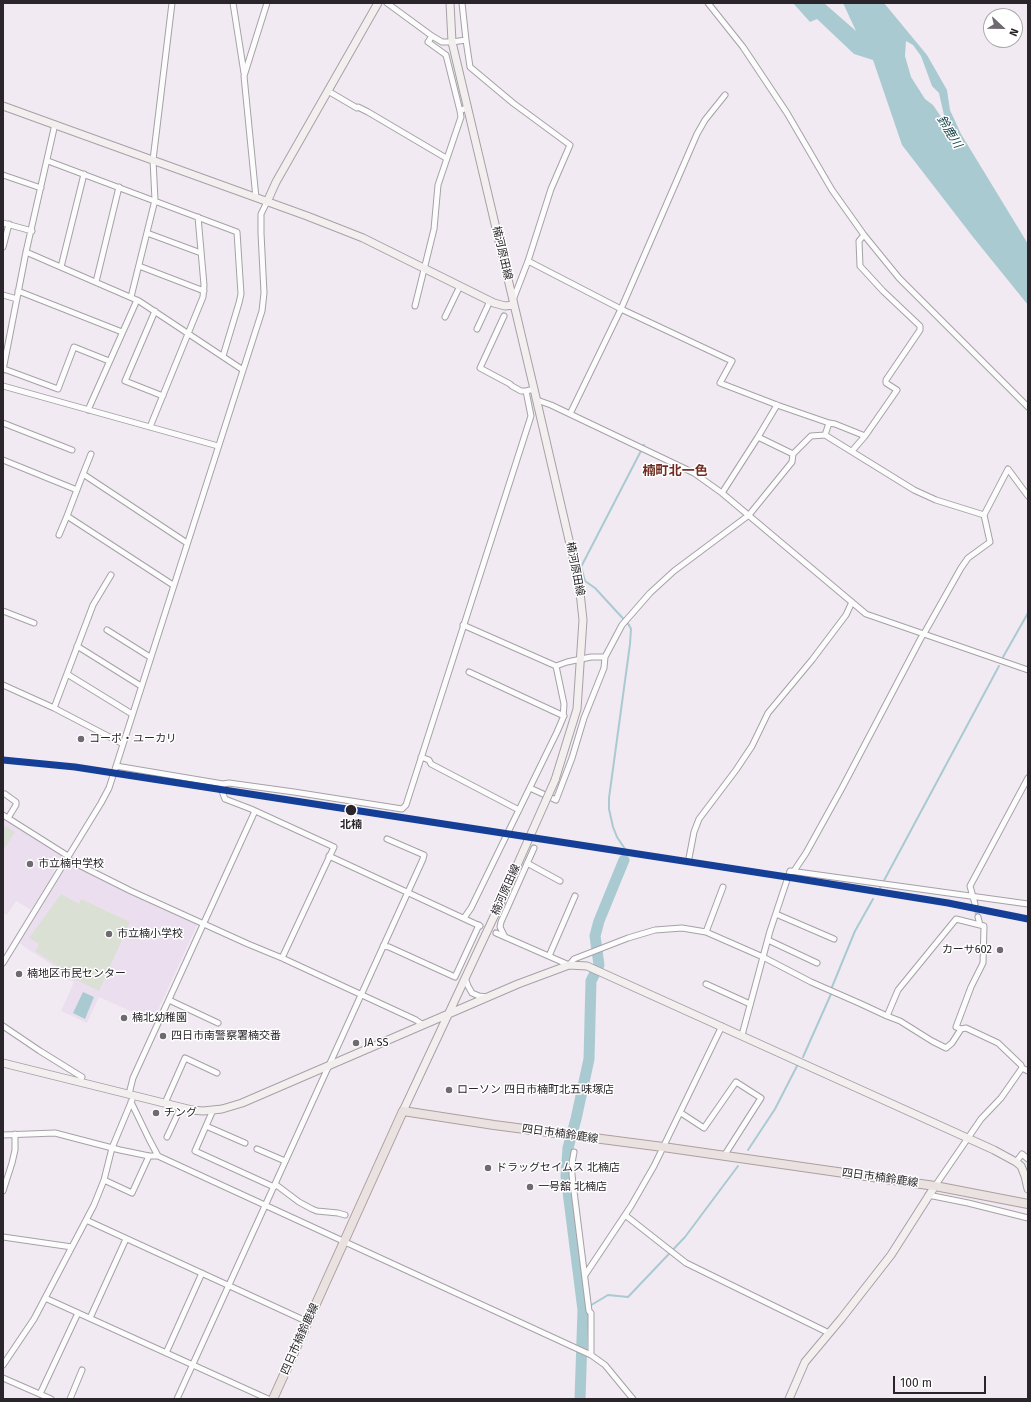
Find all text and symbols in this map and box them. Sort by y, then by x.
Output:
north arrow [983,8,1023,48]
text: N [1006,26,1021,38]
water label: 鈴鹿川 [933,113,965,151]
street label: 楠河原田線 [489,225,515,281]
district label: 楠町北一色 [643,463,707,479]
street label: 楠河原田線 [563,541,587,597]
place label: コーポ・ユーカリ [89,732,177,746]
marker: コーポ・ユーカリ [76,734,86,744]
marker: 北楠 [344,803,358,817]
place label: 北楠 [340,818,362,832]
place label: 市立楠中学校 [38,857,104,871]
marker: 市立楠中学校 [25,859,35,869]
street label: 楠河原田線 [489,862,523,918]
place label: 市立楠小学校 [117,927,183,941]
marker: 市立楠小学校 [104,929,114,939]
place label: カーサ602 [942,943,992,957]
marker: カーサ602 [995,945,1005,955]
place label: 楠地区市民センター [27,967,126,981]
marker: 楠地区市民センター [14,969,24,979]
place label: 楠北幼稚園 [132,1011,187,1025]
marker: 楠北幼稚園 [119,1013,129,1023]
place label: 四日市南警察署楠交番 [171,1029,281,1043]
marker: 四日市南警察署楠交番 [158,1031,168,1041]
place label: JA SS [364,1036,388,1050]
marker: JA SS [351,1038,361,1048]
place label: ローソン 四日市楠町北五味塚店 [457,1083,614,1097]
marker: ローソン 四日市楠町北五味塚店 [444,1085,454,1095]
place label: チング [164,1106,197,1120]
marker: チング [151,1108,161,1118]
street label: 四日市楠鈴鹿線 [521,1122,599,1146]
place label: ドラッグセイムス 北楠店 [496,1161,620,1175]
marker: ドラッグセイムス 北楠店 [483,1163,493,1173]
street label: 四日市楠鈴鹿線 [841,1166,919,1190]
place label: 一号舘 北楠店 [538,1180,607,1194]
marker: 一号舘 北楠店 [525,1182,535,1192]
street label: 四日市楠鈴鹿線 [278,1301,322,1377]
scale bar [895,1368,988,1394]
text: 100 m [900,1376,932,1390]

